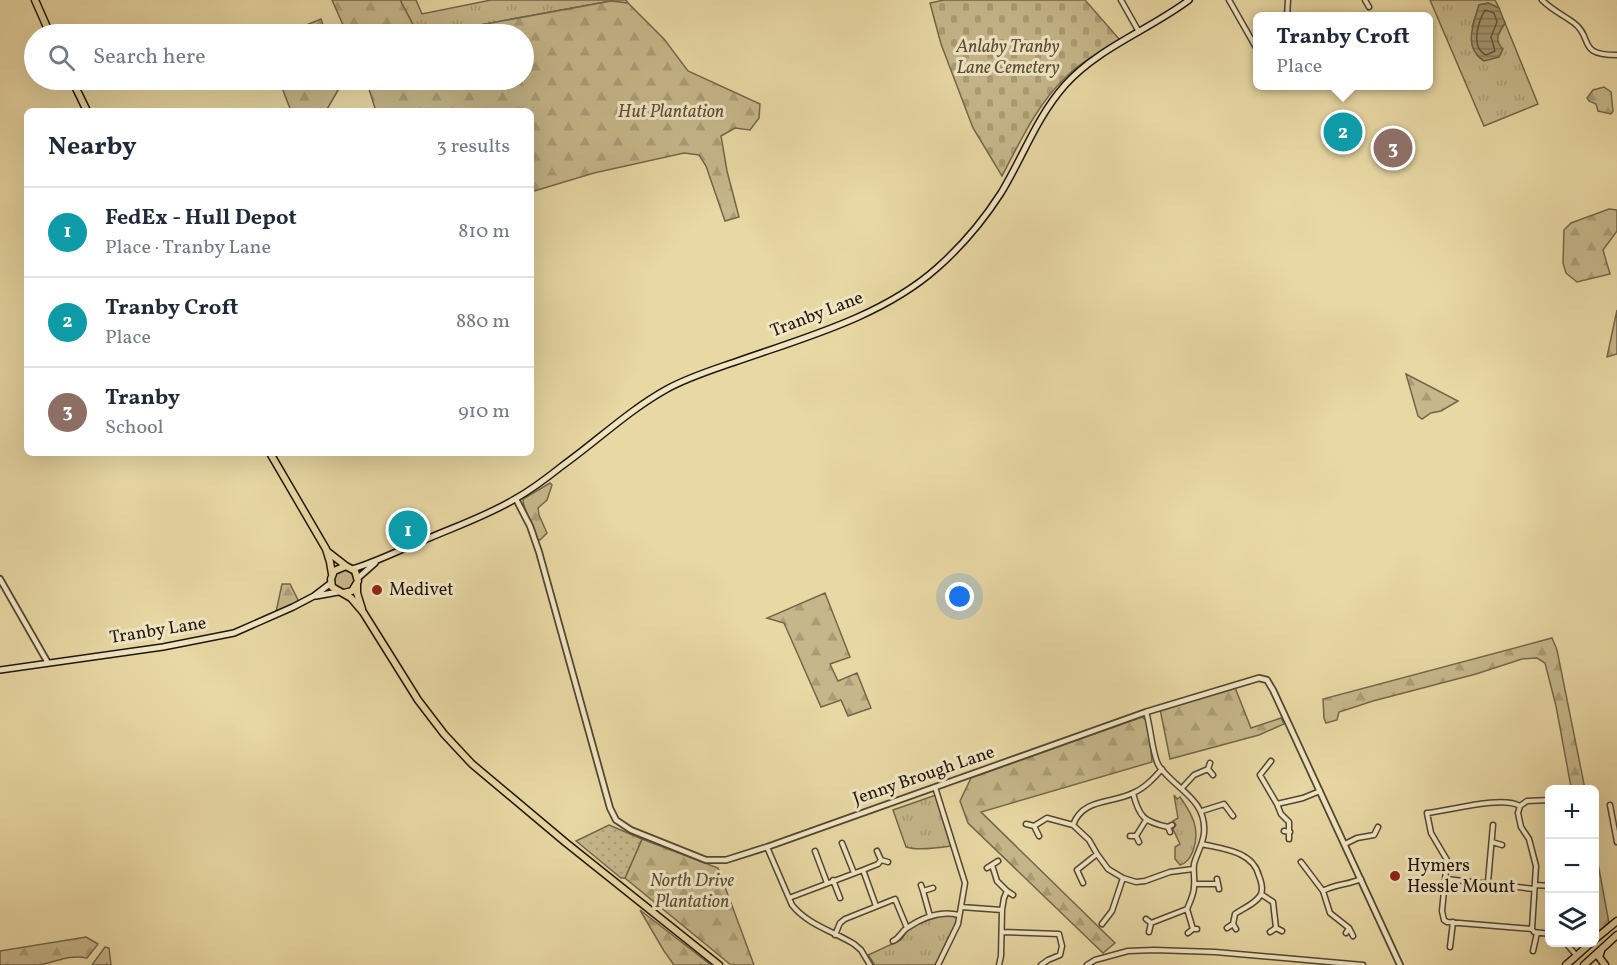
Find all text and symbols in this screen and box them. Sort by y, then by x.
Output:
popup [1253,12,1433,90]
text: Tranby Croft [1276,22,1410,53]
search box [24,24,534,90]
park label: Anlaby Tranby Lane Cemetery [955,35,1060,81]
icon: search [45,41,78,74]
text: Search here [93,42,206,73]
text: Place [1276,53,1322,81]
park label: Hut Plantation [618,100,724,125]
pin: 2 [1324,110,1362,154]
pin: 3 [1374,126,1412,170]
text: Nearby [48,129,137,165]
text: 3 results [436,133,510,161]
text: FedEx - Hull Depot [105,203,297,234]
text: 1 [63,218,72,246]
text: 810 m [458,218,510,246]
text: Place · Tranby Lane [105,234,271,262]
street label: Tranby Lane [767,286,867,344]
text: Tranby Croft [105,293,238,324]
text: 2 [62,308,73,336]
text: 880 m [456,308,510,336]
text: Place [105,324,151,352]
text: Tranby [105,383,180,414]
text: 3 [62,398,73,426]
text: 910 m [458,398,510,426]
text: School [105,414,163,442]
pin: 1 [388,508,428,552]
place label: Medivet [389,578,454,603]
your location [945,582,974,611]
marker: Medivet [370,583,384,597]
street label: Tranby Lane [108,611,208,651]
street label: Jenny Brough Lane [850,740,998,812]
map controls [1545,785,1599,947]
button: + [1545,785,1599,839]
button: − [1545,839,1599,893]
place label: Hymers Hessle Mount [1407,854,1515,900]
park label: North Drive Plantation [650,869,734,915]
marker: Hymers Hessle Mount [1388,869,1402,883]
button: layers [1545,893,1599,947]

